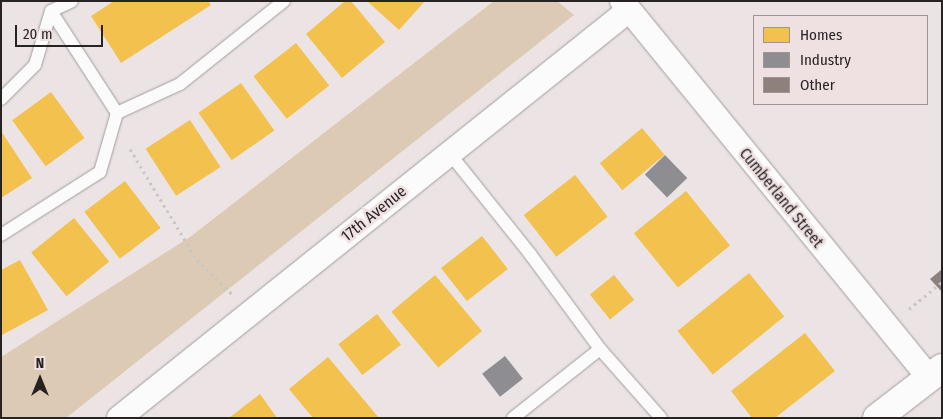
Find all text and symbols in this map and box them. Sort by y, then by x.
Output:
scale bar [18,15,105,47]
legend [753,15,928,105]
text: 20 m [23,25,53,43]
text: Homes [800,26,842,44]
text: Industry [800,51,851,69]
text: Other [800,76,835,94]
street label: Cumberland Street [735,144,827,252]
street label: 17th Avenue [338,182,410,246]
north arrow [15,354,65,404]
text: N [36,355,44,372]

